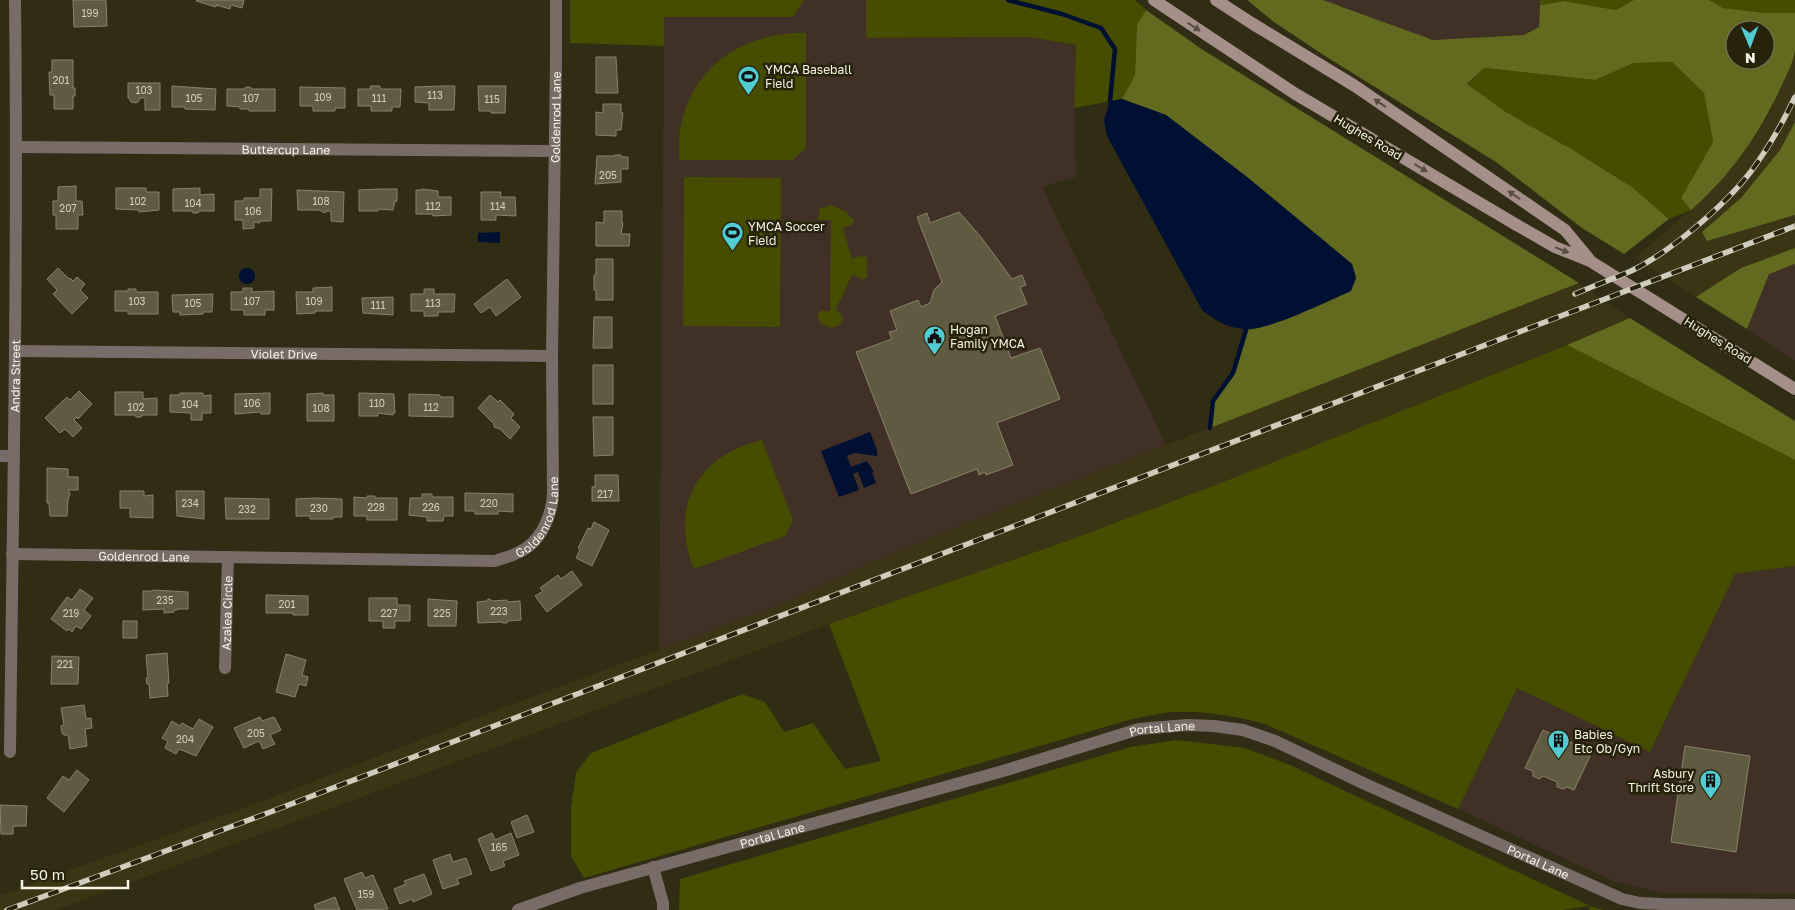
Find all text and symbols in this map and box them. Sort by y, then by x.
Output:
house number: 199 [82,7,98,19]
north arrow [1725,20,1775,70]
one-way arrow [1188,22,1201,32]
text: N [1745,50,1756,67]
place label: YMCA Baseball Field [765,62,852,91]
sports icon: YMCA Baseball Field [737,64,761,95]
street label: Goldenrod Lane [547,71,563,163]
house number: 201 [53,74,70,86]
house number: 103 [136,84,153,96]
house number: 113 [427,89,443,101]
house number: 109 [314,91,332,103]
house number: 105 [186,92,203,104]
house number: 107 [243,92,259,104]
house number: 111 [372,92,386,104]
house number: 115 [484,93,500,105]
one-way arrow [1373,99,1387,108]
street label: Hughes Road [1331,111,1405,163]
street label: Buttercup Lane [242,141,330,157]
one-way arrow [1415,164,1428,173]
house number: 205 [599,169,617,181]
one-way arrow [1507,190,1521,200]
house number: 102 [130,195,147,207]
house number: 108 [312,195,330,207]
house number: 104 [184,197,202,209]
house number: 112 [425,200,441,212]
house number: 114 [490,200,506,212]
house number: 207 [59,202,77,214]
house number: 106 [244,205,262,217]
place label: YMCA Soccer Field [748,219,825,248]
sports icon: YMCA Soccer Field [720,221,744,252]
one-way arrow [1555,246,1569,254]
house number: 103 [129,295,146,307]
house number: 107 [244,295,260,307]
house number: 109 [305,295,323,307]
house number: 105 [185,297,202,309]
house number: 113 [425,297,441,309]
house number: 111 [371,299,385,311]
street label: Hughes Road [1681,313,1755,367]
place label: Hogan Family YMCA [950,322,1025,351]
public building icon: Hogan Family YMCA [922,324,946,355]
street label: Andra Street [7,339,23,412]
street label: Violet Drive [251,346,317,361]
house number: 106 [243,397,261,409]
house number: 110 [369,397,385,409]
house number: 104 [181,398,199,410]
house number: 102 [128,401,145,413]
house number: 112 [423,401,439,413]
house number: 108 [312,402,330,414]
street label: Goldenrod Lane [513,476,561,560]
house number: 217 [597,488,613,500]
house number: 234 [181,497,199,509]
house number: 220 [480,497,498,509]
house number: 228 [367,501,385,513]
house number: 226 [422,501,440,513]
house number: 230 [310,502,328,514]
house number: 232 [238,503,256,515]
street label: Goldenrod Lane [98,548,190,564]
street label: Azalea Circle [218,575,235,651]
house number: 235 [156,594,174,606]
house number: 201 [279,598,296,610]
house number: 223 [490,605,508,617]
house number: 219 [63,607,79,619]
house number: 227 [381,607,397,619]
house number: 225 [433,607,451,619]
house number: 221 [57,658,73,670]
street label: Portal Lane [1127,717,1195,739]
house number: 205 [247,727,265,739]
place label: Babies Etc Ob/Gyn [1574,727,1640,756]
building icon: Babies Etc Ob/Gyn [1546,729,1570,760]
house number: 204 [176,733,194,745]
place label: Asbury Thrift Store [1628,766,1694,795]
building icon: Asbury Thrift Store [1698,768,1722,799]
street label: Portal Lane [738,819,806,851]
house number: 165 [491,841,508,853]
street label: Portal Lane [1505,841,1572,882]
scale bar [22,858,129,890]
text: 50 m [30,865,65,883]
house number: 159 [358,888,374,900]

